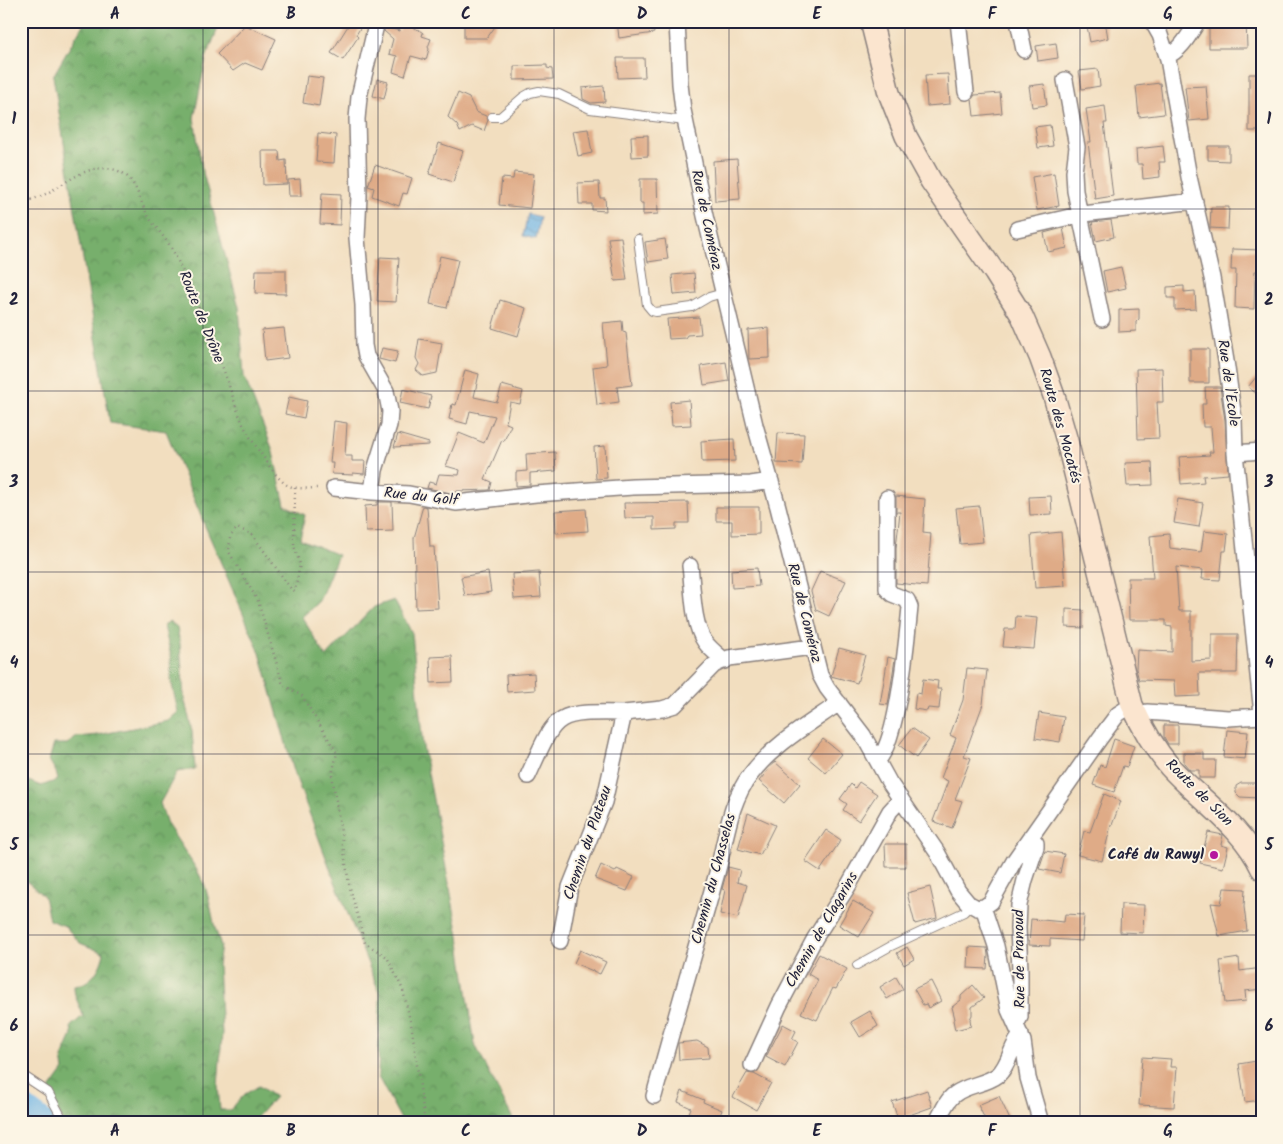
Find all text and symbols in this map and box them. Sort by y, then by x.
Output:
text: A [110,2,120,27]
text: B [286,2,296,27]
text: C [461,2,471,27]
text: D [637,2,648,27]
text: E [813,2,823,27]
text: F [988,2,998,27]
text: G [1163,2,1173,27]
text: 1 [12,107,17,132]
text: 1 [1267,107,1272,132]
street label: Rue de Coméraz [684,168,728,273]
street label: Route de Drône [172,267,231,367]
text: 2 [9,288,19,313]
text: 2 [1264,288,1274,313]
street label: Rue de l'Ecole [1210,338,1246,428]
street label: Route des Mocatés [1032,365,1088,487]
text: 3 [9,470,19,495]
text: 3 [1264,470,1274,495]
street label: Rue du Golf [383,481,461,513]
street label: Rue de Coméraz [780,561,828,666]
text: 4 [10,651,19,676]
text: 4 [1265,651,1274,676]
street label: Route de Sion [1159,753,1239,833]
street label: Chemin du Plateau [557,783,619,903]
street label: Chemin du Chasselas [685,810,743,947]
text: 5 [9,833,20,858]
text: 5 [1264,833,1275,858]
place label: Café du Rawyl [1108,843,1204,867]
marker: Café du Rawyl [1208,849,1220,861]
street label: Chemin de Clagarins [779,867,865,992]
street label: Rue de Pranoud [1007,909,1033,1009]
text: 6 [10,1014,19,1039]
text: 6 [1265,1014,1274,1039]
text: A [110,1119,120,1144]
text: B [286,1119,296,1144]
text: C [461,1119,471,1144]
text: D [637,1119,648,1144]
text: E [813,1119,823,1144]
text: F [988,1119,998,1144]
text: G [1163,1119,1173,1144]

